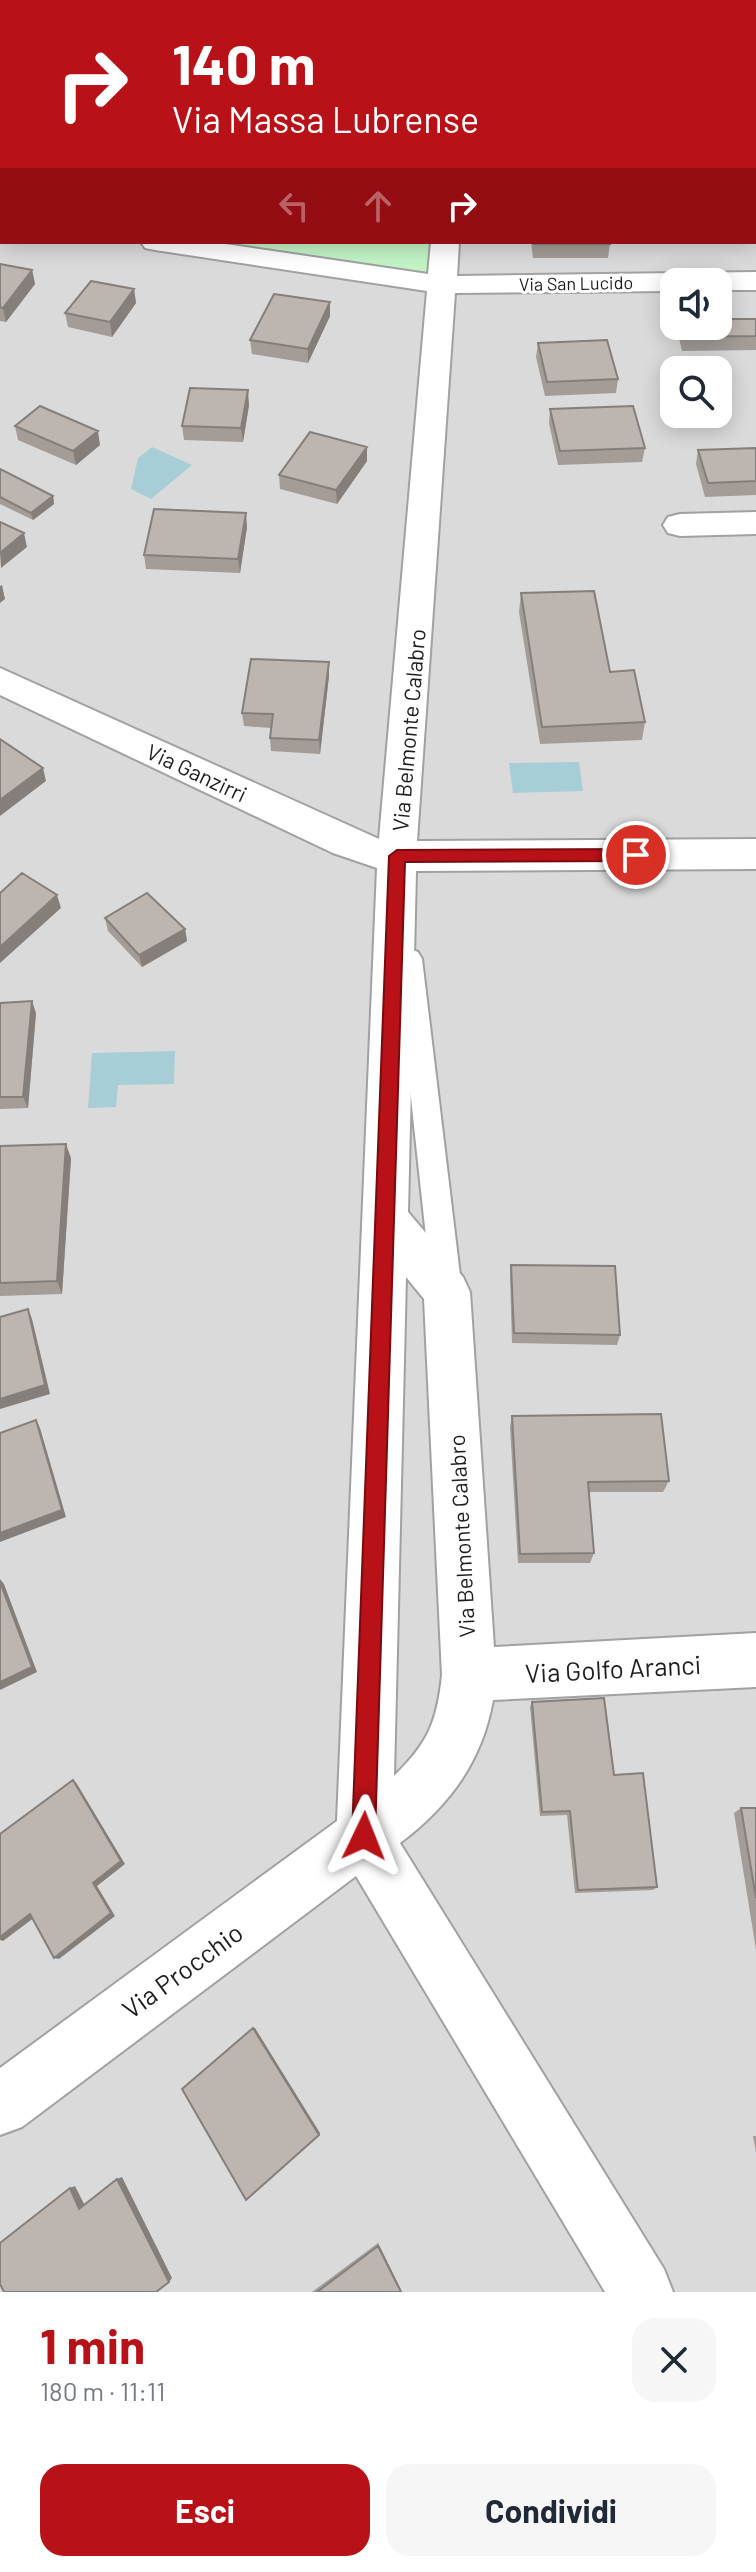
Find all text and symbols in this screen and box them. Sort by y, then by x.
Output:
text: 140 m [172,29,316,96]
icon: right [40,32,144,136]
text: Via Massa Lubrense [172,97,479,140]
icon: left [272,184,316,228]
icon: ahead [356,184,400,228]
icon: right [440,184,484,228]
map controls [660,268,732,428]
button: sound [660,268,732,340]
street label: Via San Lucido [519,271,633,295]
button: search [660,356,732,428]
street label: Via Belmonte Calabro [386,628,430,832]
street label: Via Ganzirri [143,737,251,807]
pin [602,821,670,889]
icon: arrive [614,833,658,877]
street label: Via Belmonte Calabro [443,1434,479,1638]
street label: Via Golfo Aranci [524,1648,702,1688]
position arrow [322,1794,406,1878]
street label: Via Procchio [116,1916,248,2024]
text: 1 min [40,2316,145,2374]
button: close [632,2318,716,2402]
text: 180 m · 11:11 [40,2375,165,2406]
button: Esci [40,2464,370,2556]
button: Condividi [386,2464,716,2556]

